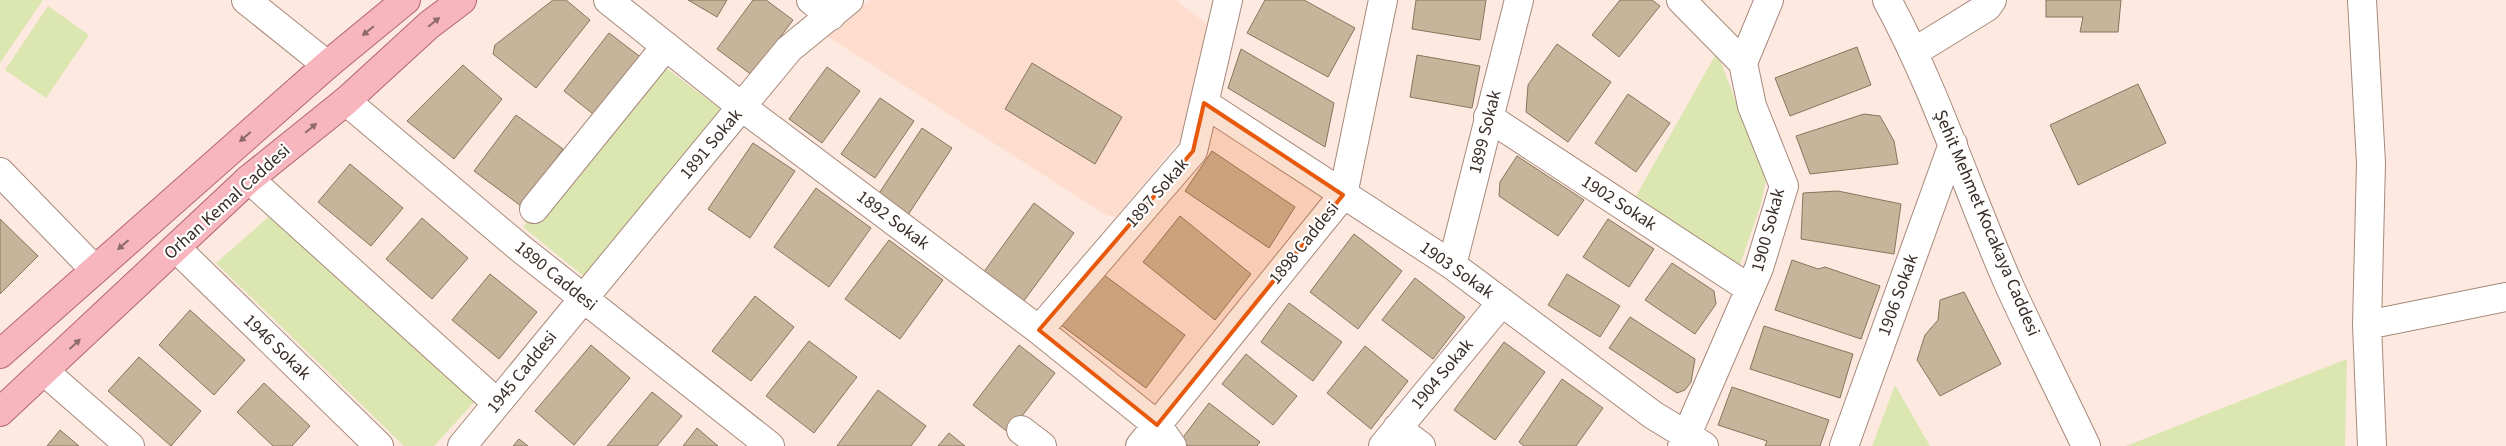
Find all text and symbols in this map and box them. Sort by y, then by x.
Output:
one-way arrow [427,16,440,27]
one-way arrow [362,25,375,36]
street label: 1899 Sokak [1463,87,1507,176]
street label: 1891 Sokak [674,103,748,185]
street label: Şehit Mehmet Kocakaya Caddesi [1928,106,2046,340]
one-way arrow [304,123,317,134]
one-way arrow [239,131,251,142]
street label: Orhan Kemal Caddesi [158,138,296,266]
street label: 1897 Sokak [1120,152,1195,233]
street label: 1902 Sokak [1576,169,1662,237]
street label: 1892 Sokak [851,184,935,256]
street label: 1900 Sokak [1745,185,1791,275]
street label: 1898 Caddesi [1263,196,1345,290]
street label: 1890 Caddesi [509,235,603,317]
street label: 1903 Sokak [1415,235,1499,305]
one-way arrow [118,239,130,251]
street label: 1906 Sokak [1872,250,1924,339]
street label: 1946 Sokak [238,308,316,386]
street label: 1945 Caddesi [481,325,563,419]
street label: 1904 Sokak [1405,333,1479,415]
one-way arrow [68,338,80,350]

